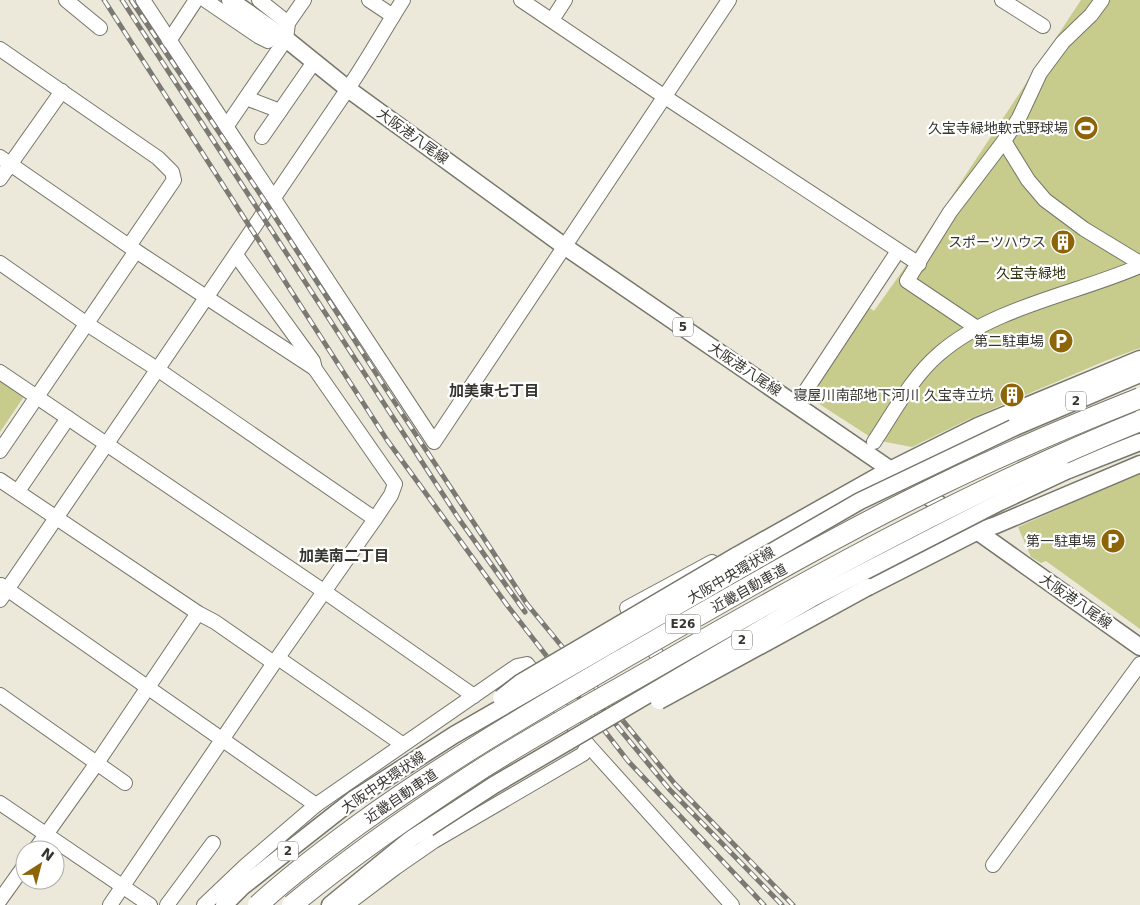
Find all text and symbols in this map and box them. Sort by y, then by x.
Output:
street label: 大阪港八尾線 [374,105,452,167]
sports icon: 久宝寺緑地軟式野球場 [1073,115,1099,141]
place label: 久宝寺緑地軟式野球場 [928,120,1068,136]
building icon: スポーツハウス [1050,229,1076,255]
place label: スポーツハウス [948,234,1046,250]
park label: 久宝寺緑地 [996,265,1066,281]
road number: 5 [673,318,693,337]
parking icon: 第二駐車場 [1048,328,1074,354]
place label: 第二駐車場 [974,333,1044,349]
street label: 大阪港八尾線 [706,339,784,399]
district label: 加美東七丁目 [449,382,539,400]
building icon: 寝屋川南部地下河川 久宝寺立坑 [999,382,1025,408]
place label: 寝屋川南部地下河川 久宝寺立坑 [794,387,994,403]
road number: 2 [1066,392,1086,411]
parking icon: 第一駐車場 [1100,528,1126,554]
place label: 第一駐車場 [1026,533,1096,549]
street label: 大阪中央環状線 [685,544,777,606]
district label: 加美南二丁目 [299,547,389,565]
street label: 近畿自動車道 [708,561,790,615]
street label: 大阪港八尾線 [1037,570,1115,632]
road number: E26 [666,614,700,634]
road number: 2 [732,630,752,650]
street label: 大阪中央環状線 [338,748,428,816]
street label: 近畿自動車道 [362,766,440,826]
north arrow [15,840,65,890]
road number: 2 [278,841,298,860]
text: N [38,845,57,864]

